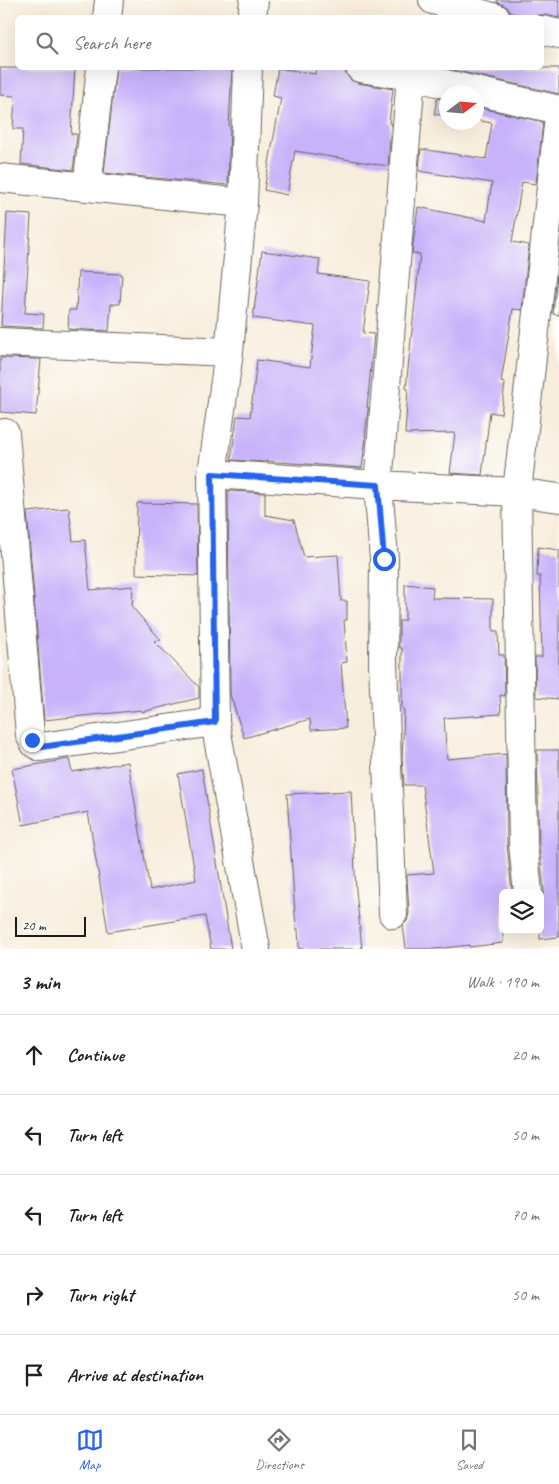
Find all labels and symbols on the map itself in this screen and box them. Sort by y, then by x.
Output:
north arrow [439,85,484,130]
route start [373,548,396,571]
route end [21,729,44,752]
scale bar [15,914,86,937]

